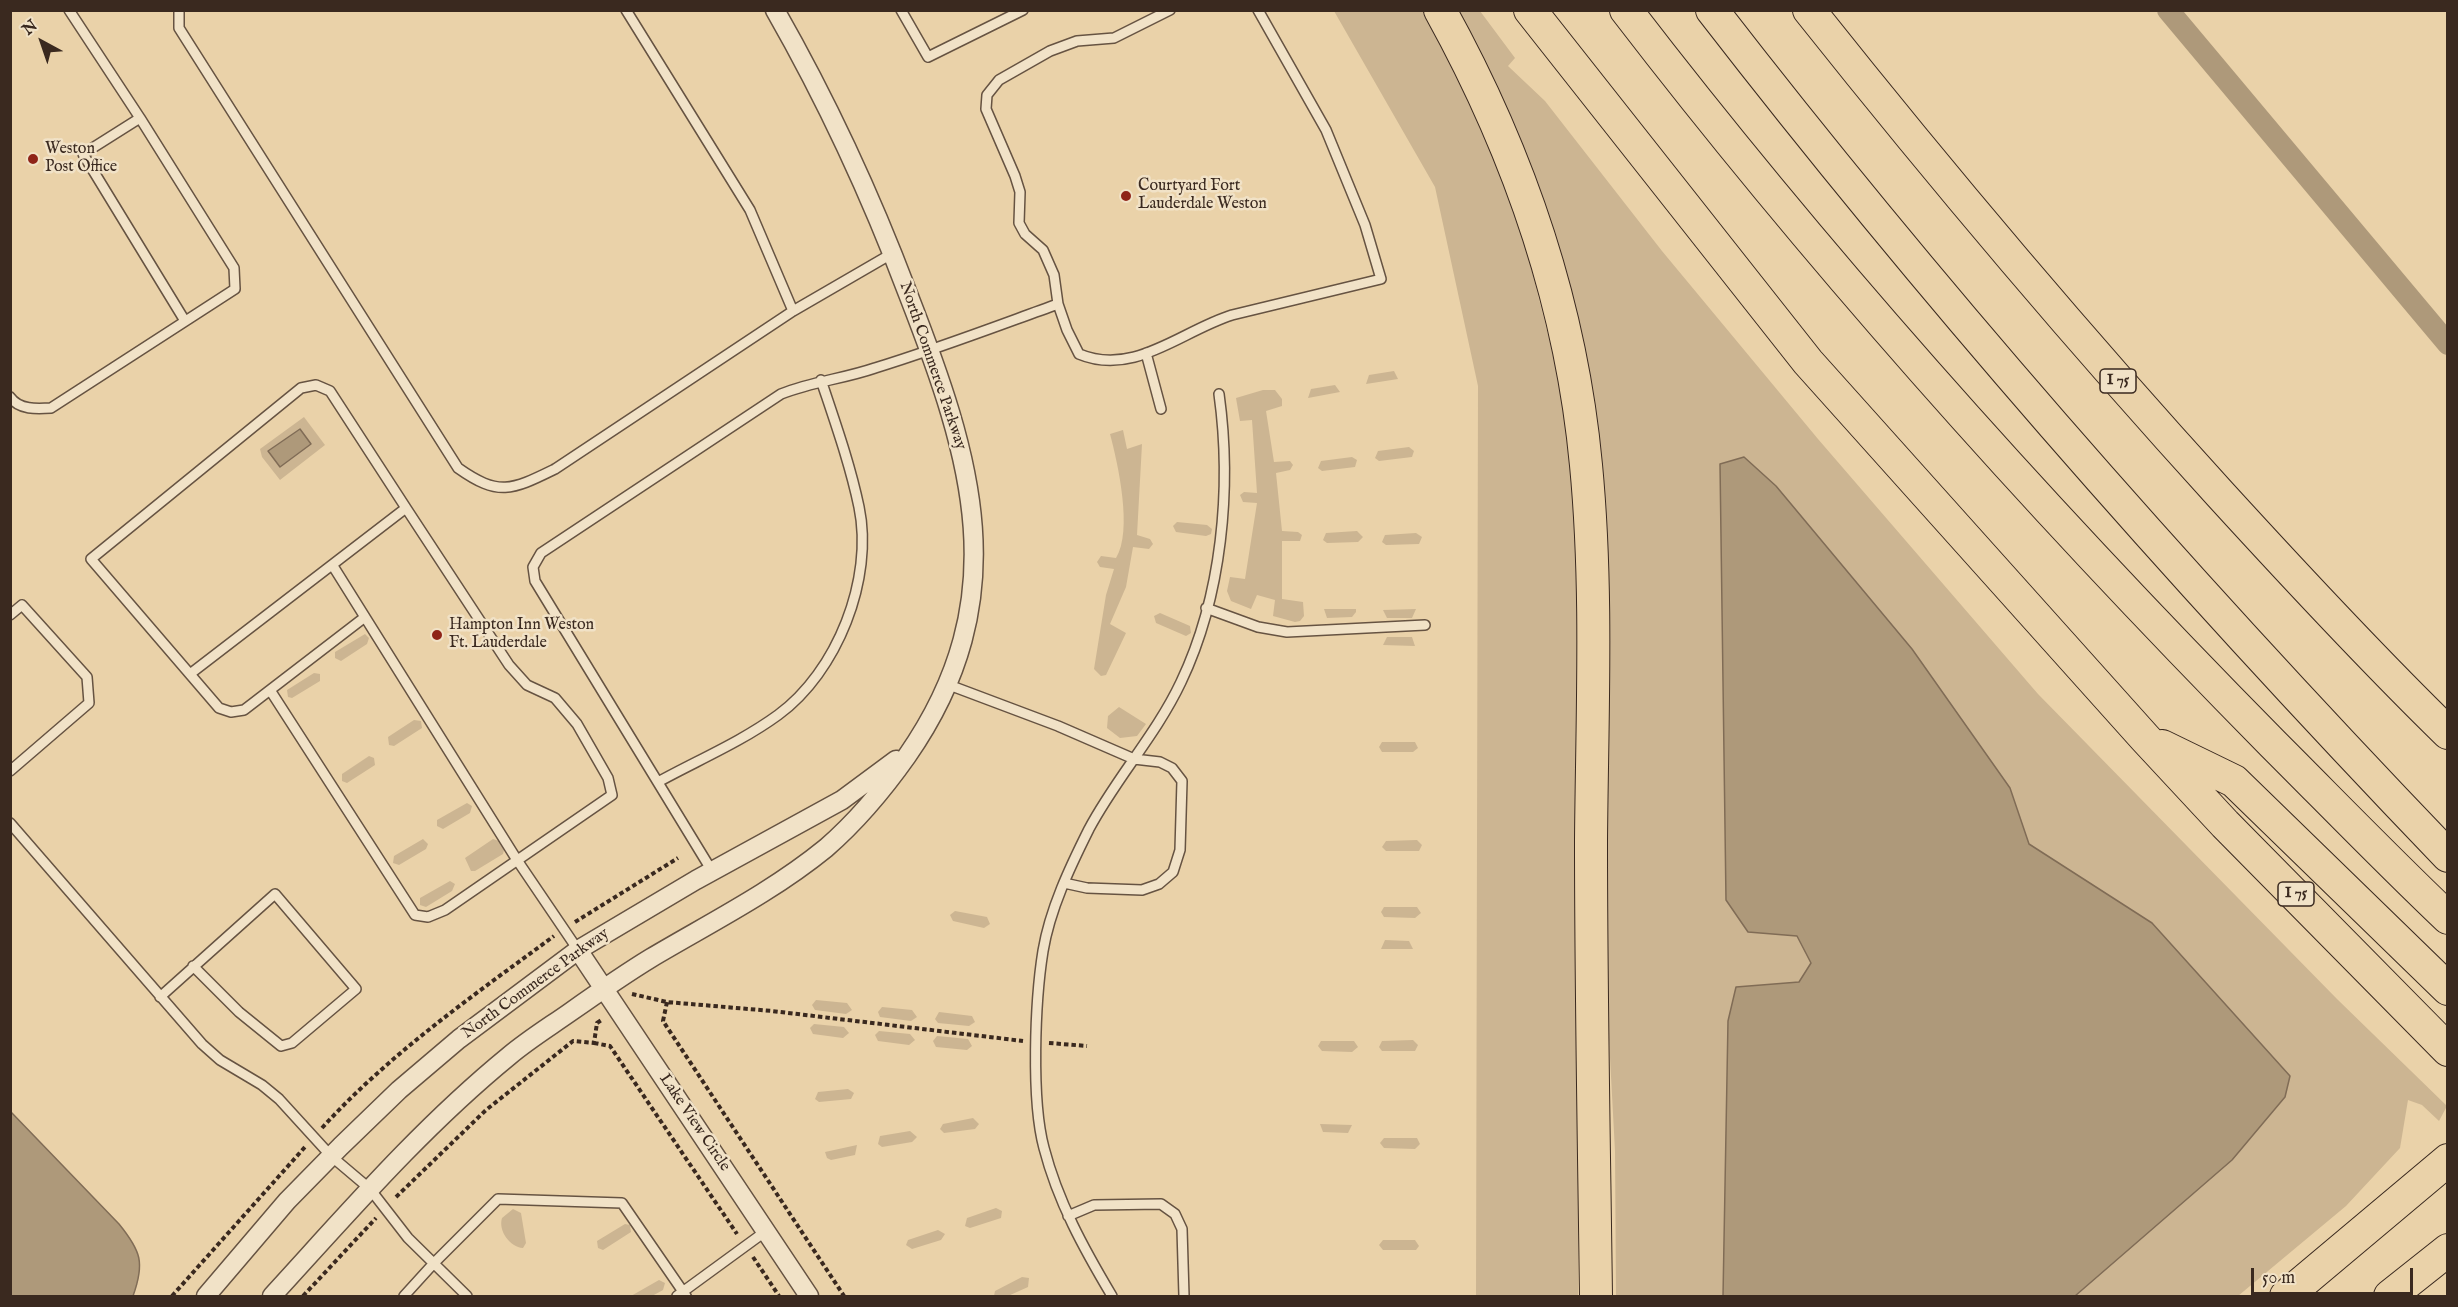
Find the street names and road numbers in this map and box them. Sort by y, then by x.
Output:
street label: North Commerce Parkway [894,279,970,453]
road number: I 75 [2100,369,2136,393]
road number: I 75 [2278,882,2314,906]
street label: North Commerce Parkway [459,924,613,1044]
street label: Lake View Circle [654,1071,734,1175]

